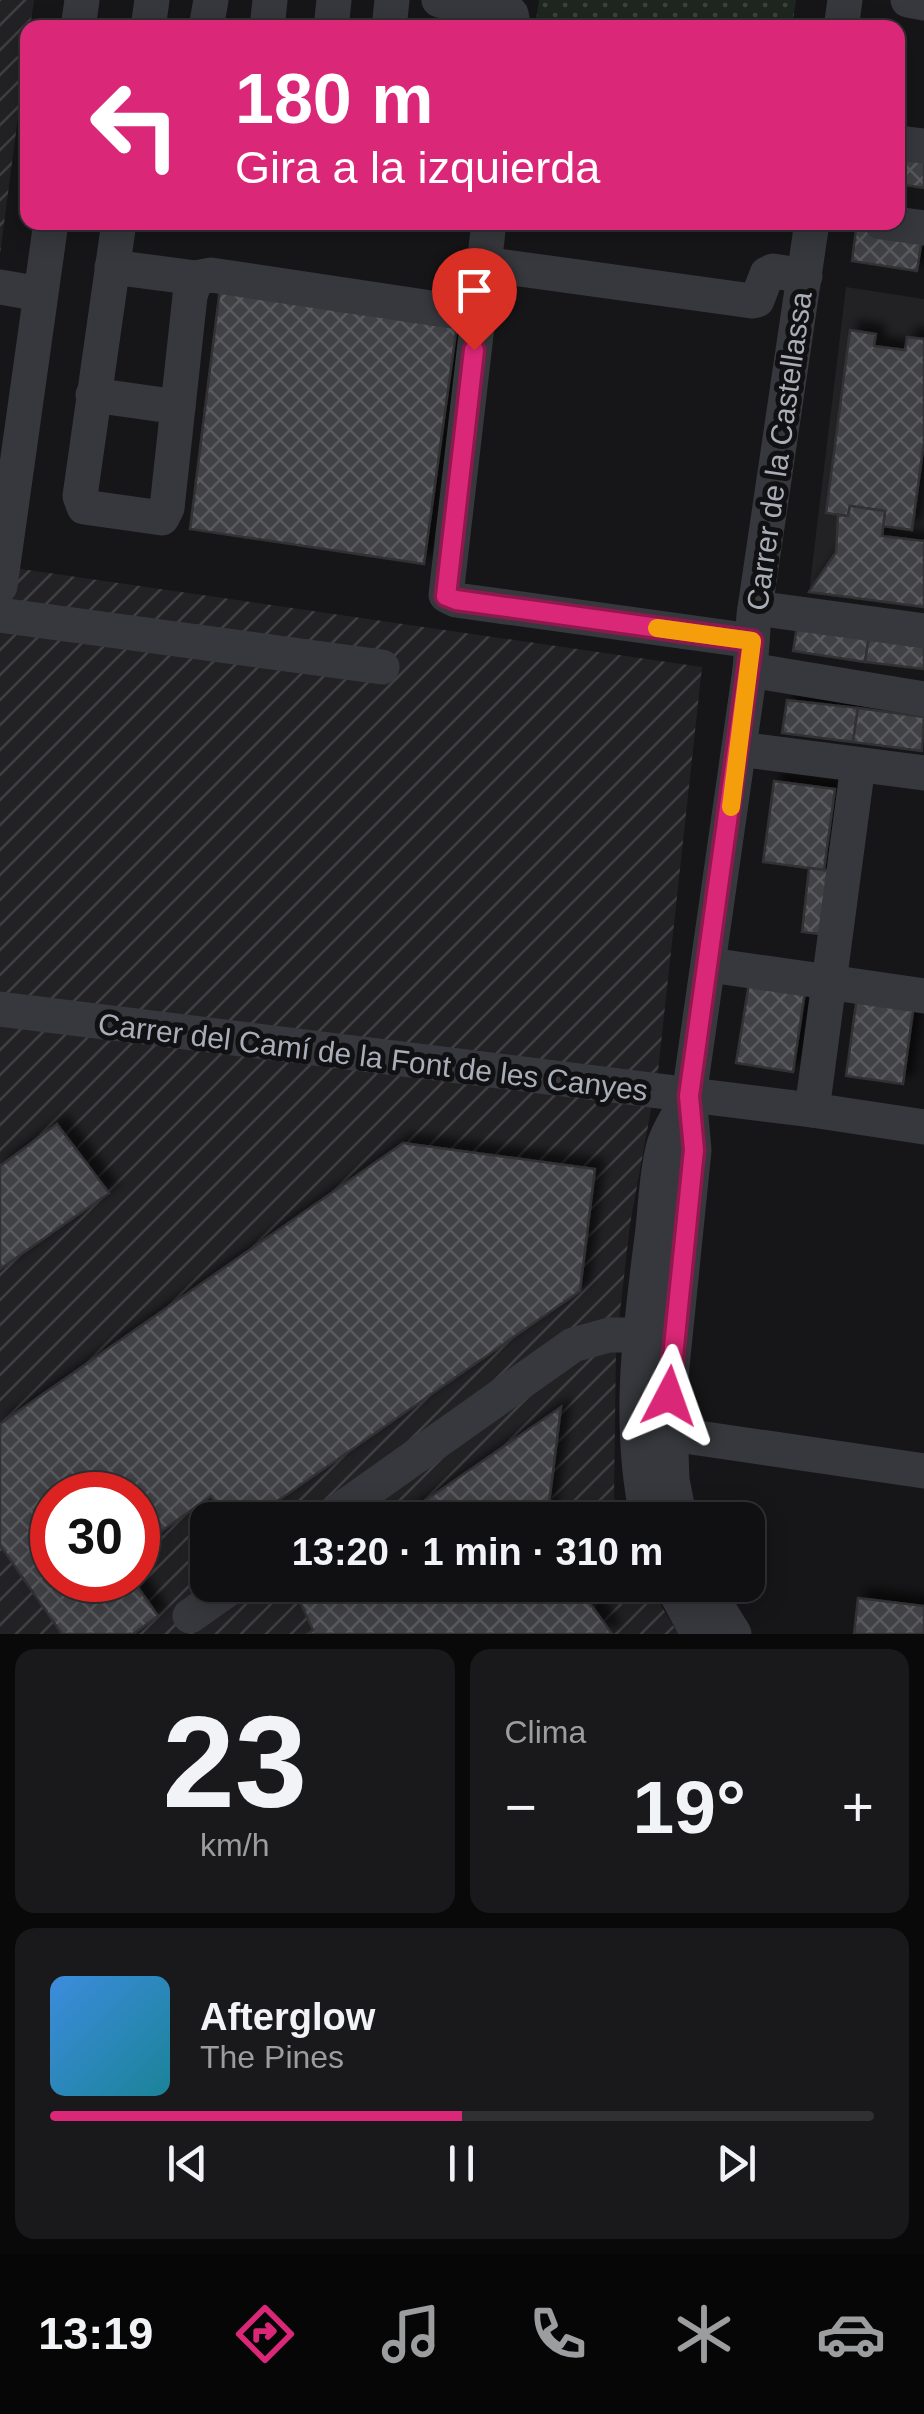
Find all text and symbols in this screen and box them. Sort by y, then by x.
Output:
icon: left [70,60,200,190]
text: 180 m [235,60,433,138]
text: Gira a la izquierda [235,142,600,193]
pin [432,248,517,351]
icon: arrive [447,263,502,318]
street label: Carrer de la Castellassa [740,289,818,613]
street label: Carrer del Camí de la Font de les Canyes [96,1007,650,1107]
position arrow [617,1344,721,1448]
speed limit sign: 30 [30,1472,160,1602]
text: 13:20 · 1 min · 310 m [292,1531,663,1573]
text: 23 [162,1689,307,1835]
text: Clima [505,1714,586,1750]
text: 19° [633,1765,746,1849]
text: − [505,1776,537,1838]
text: + [842,1776,874,1838]
text: km/h [200,1827,269,1863]
text: Afterglow [200,1996,375,2038]
text: The Pines [200,2039,344,2075]
icon: previous [160,2136,215,2191]
icon: pause [434,2136,489,2191]
icon: next [709,2136,764,2191]
icon: directions [230,2299,300,2369]
icon: music [376,2299,446,2369]
icon: phone [523,2299,593,2369]
icon: climate [669,2299,739,2369]
icon: car [816,2299,886,2369]
text: 13:19 [38,2308,153,2359]

